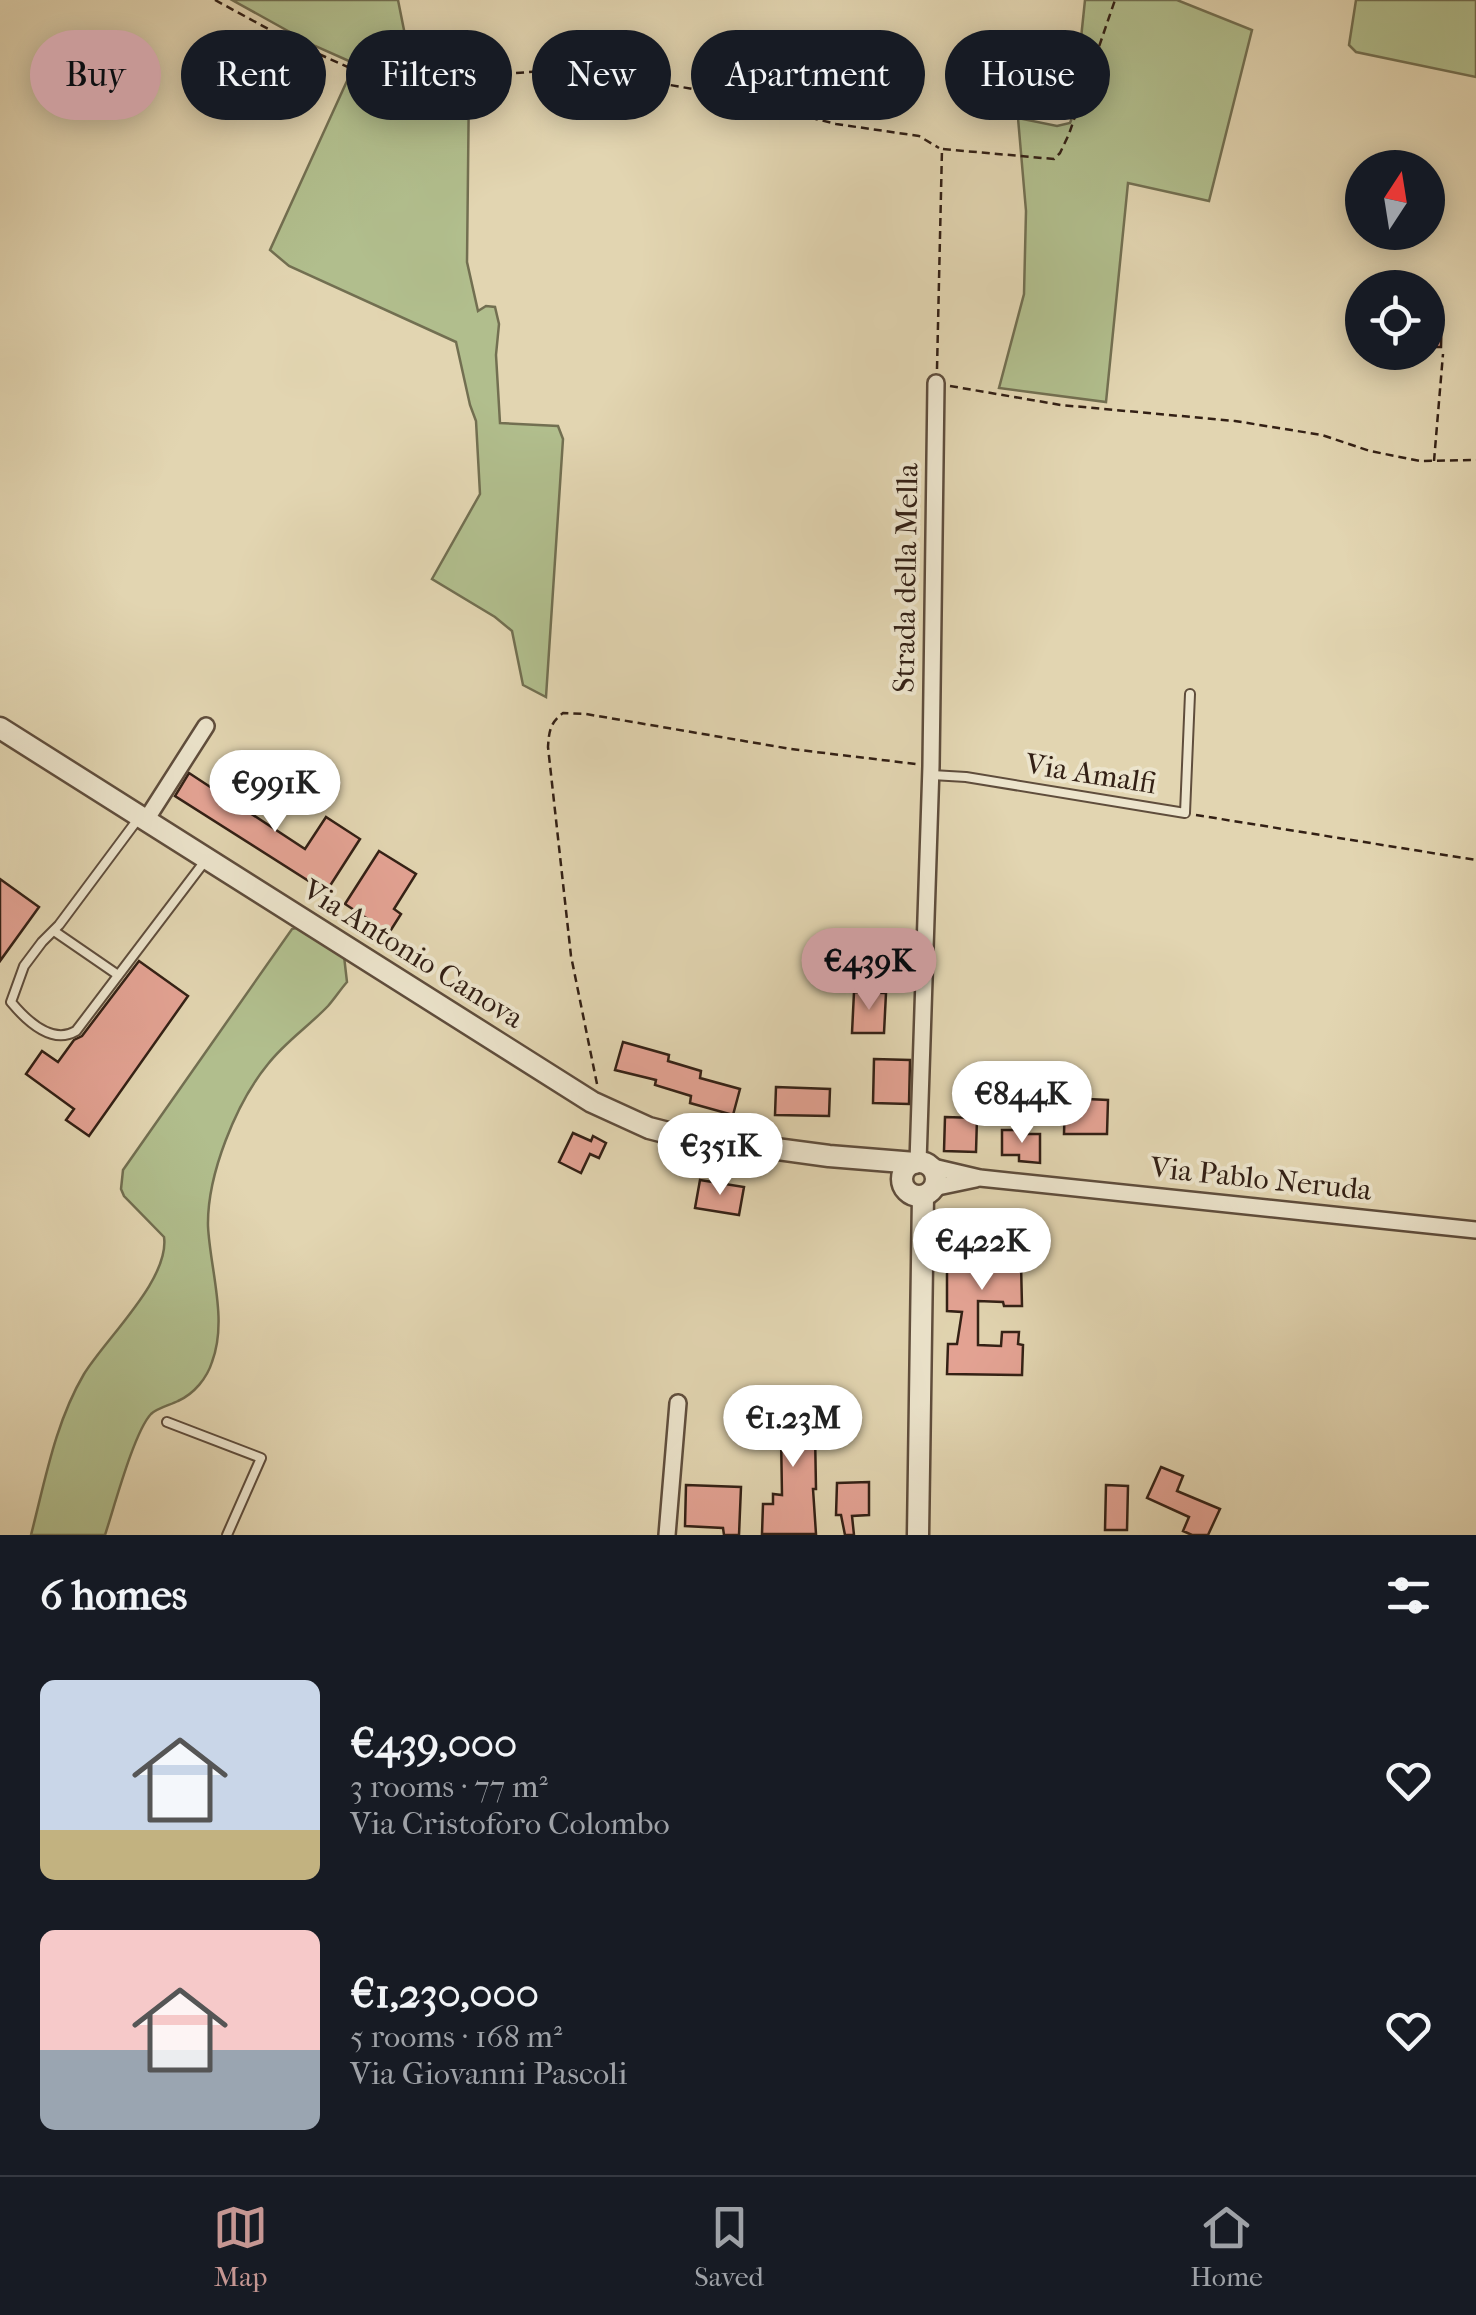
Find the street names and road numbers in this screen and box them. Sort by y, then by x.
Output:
street label: Strada della Mella [886,462,926,693]
street label: Via Amalfi [1022,746,1159,802]
street label: Via Antonio Canova [295,872,531,1037]
street label: Via Pablo Neruda [1148,1150,1375,1208]

